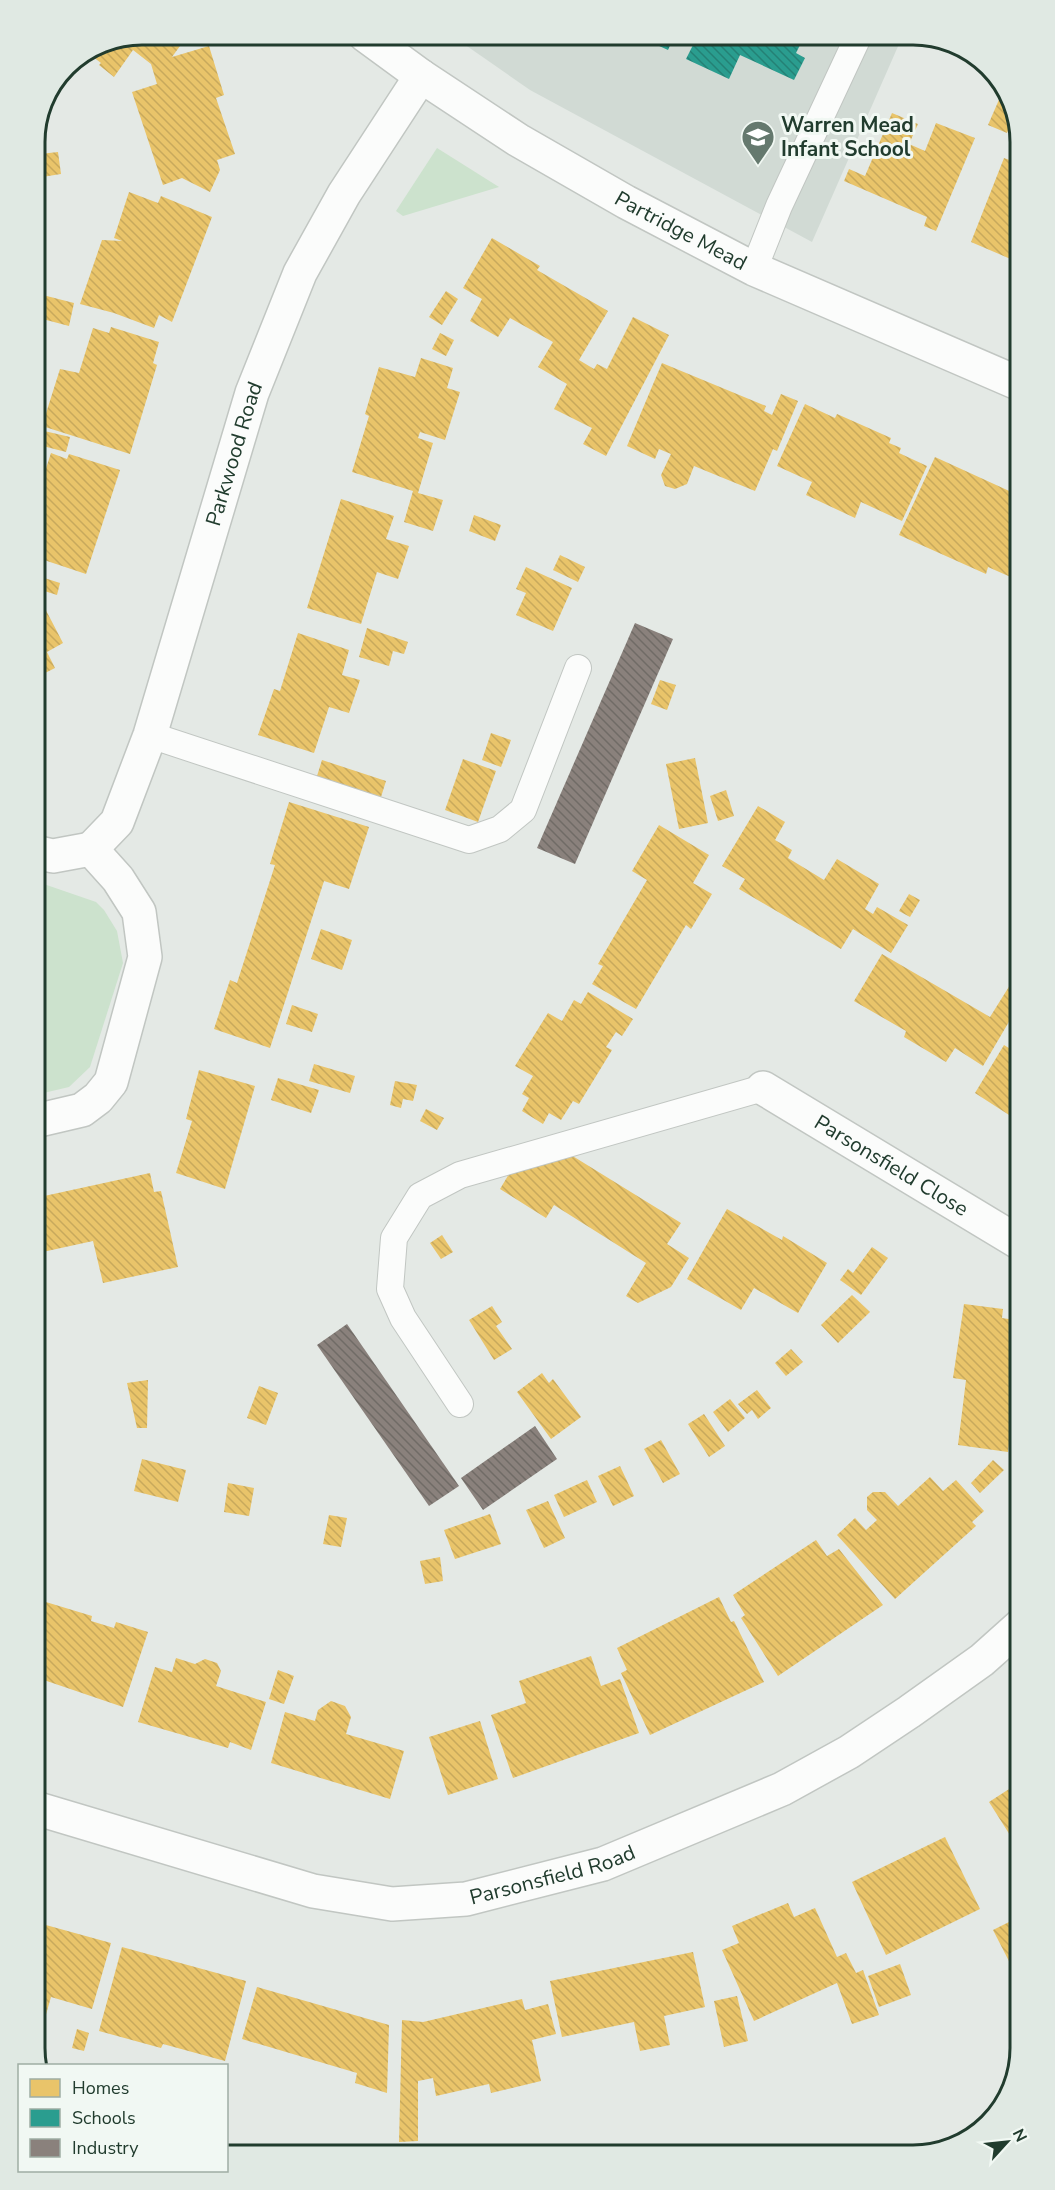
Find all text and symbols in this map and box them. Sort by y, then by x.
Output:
place label: Warren Mead Infant School [781,111,914,163]
school or university icon: Warren Mead Infant School [740,119,776,166]
street label: Partridge Mead [610,184,752,277]
street label: Parkwood Road [199,377,269,529]
street label: Parsonsfield Close [809,1108,974,1223]
street label: Parsonsfield Road [467,1838,639,1912]
legend [18,2064,228,2172]
text: Homes [72,2076,129,2100]
text: Schools [72,2106,136,2130]
north arrow [977,2112,1037,2172]
text: N [1007,2125,1032,2146]
text: Industry [72,2136,139,2160]

